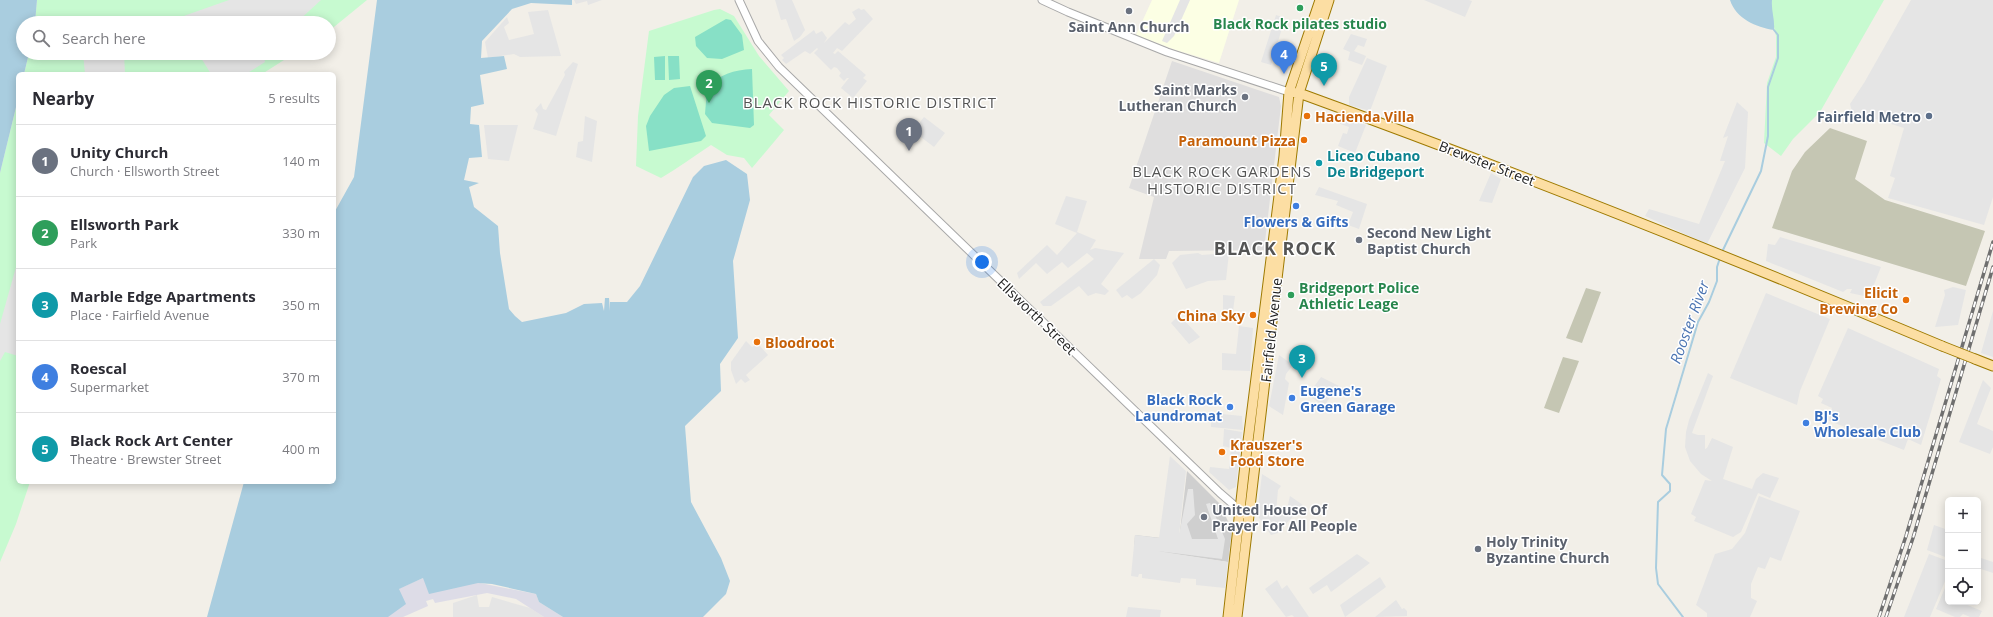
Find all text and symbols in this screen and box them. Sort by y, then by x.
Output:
marker: Black Rock pilates studio [1295,3,1305,13]
marker: Saint Ann Church [1124,6,1134,16]
place label: Black Rock pilates studio [1213,14,1387,33]
search box [16,16,336,60]
place label: Saint Ann Church [1068,17,1190,36]
icon: search [30,27,52,49]
text: Search here [62,28,146,48]
pin: 4 [1271,41,1297,74]
pin: 5 [1311,53,1337,86]
pin: 2 [696,70,722,103]
place label: Saint Marks Lutheran Church [1119,80,1237,115]
text: Nearby [32,87,94,110]
text: 5 results [268,89,320,107]
district label: BLACK ROCK HISTORIC DISTRICT [743,92,997,112]
marker: Saint Marks Lutheran Church [1240,92,1250,102]
place label: Hacienda Villa [1315,107,1414,126]
place label: Fairfield Metro [1817,107,1921,126]
marker: Hacienda Villa [1302,111,1312,121]
marker: Fairfield Metro [1924,111,1934,121]
pin: 1 [896,118,922,151]
place label: Paramount Pizza [1178,131,1296,150]
marker: Paramount Pizza [1299,135,1309,145]
street label: Brewster Street [1436,136,1538,190]
text: Unity Church [70,142,168,162]
place label: Liceo Cubano De Bridgeport [1327,146,1424,181]
text: 1 [41,152,49,170]
text: 140 m [282,152,320,170]
marker: Liceo Cubano De Bridgeport [1314,158,1324,168]
district label: BLACK ROCK GARDENS HISTORIC DISTRICT [1132,161,1312,198]
text: Church · Ellsworth Street [70,162,219,180]
marker: Flowers & Gifts [1291,201,1301,211]
place label: Flowers & Gifts [1244,212,1348,231]
text: Ellsworth Park [70,214,179,234]
place label: Second New Light Baptist Church [1367,223,1491,258]
text: 2 [41,224,49,242]
text: 330 m [282,224,320,242]
text: Park [70,234,97,252]
marker: Second New Light Baptist Church [1354,235,1364,245]
district label: BLACK ROCK [1214,236,1336,260]
your location [972,252,992,272]
street label: Ellsworth Street [993,273,1081,359]
street label: Fairfield Avenue [1256,277,1286,383]
water label: Rooster River [1665,277,1714,366]
place label: Bridgeport Police Athletic Leage [1299,278,1419,313]
place label: Elicit Brewing Co [1819,283,1898,318]
text: Marble Edge Apartments [70,286,256,306]
marker: Bridgeport Police Athletic Leage [1286,290,1296,300]
marker: Elicit Brewing Co [1901,295,1911,305]
text: 3 [41,296,49,314]
text: 350 m [282,296,320,314]
text: Place · Fairfield Avenue [70,306,209,324]
place label: China Sky [1177,306,1245,325]
marker: China Sky [1248,310,1258,320]
place label: Bloodroot [765,333,835,352]
marker: Bloodroot [752,337,762,347]
pin: 3 [1289,345,1315,378]
text: Roescal [70,358,127,378]
text: 4 [41,368,49,386]
text: 370 m [282,368,320,386]
text: Supermarket [70,378,149,396]
place label: Eugene's Green Garage [1300,381,1395,416]
place label: Black Rock Laundromat [1135,390,1222,425]
marker: Eugene's Green Garage [1287,393,1297,403]
marker: Black Rock Laundromat [1225,402,1235,412]
place label: BJ's Wholesale Club [1814,406,1921,441]
marker: BJ's Wholesale Club [1801,418,1811,428]
text: Black Rock Art Center [70,430,233,450]
place label: Krauszer's Food Store [1230,435,1305,470]
text: 5 [41,440,49,458]
text: 400 m [282,440,320,458]
marker: Krauszer's Food Store [1217,447,1227,457]
text: Theatre · Brewster Street [70,450,221,468]
map controls [1945,497,1981,605]
button: + [1945,497,1981,533]
place label: United House Of Prayer For All People [1212,500,1357,535]
marker: United House Of Prayer For All People [1199,512,1209,522]
place label: Holy Trinity Byzantine Church [1486,532,1609,567]
button: − [1945,533,1981,569]
marker: Holy Trinity Byzantine Church [1473,544,1483,554]
button: locate [1945,569,1981,605]

